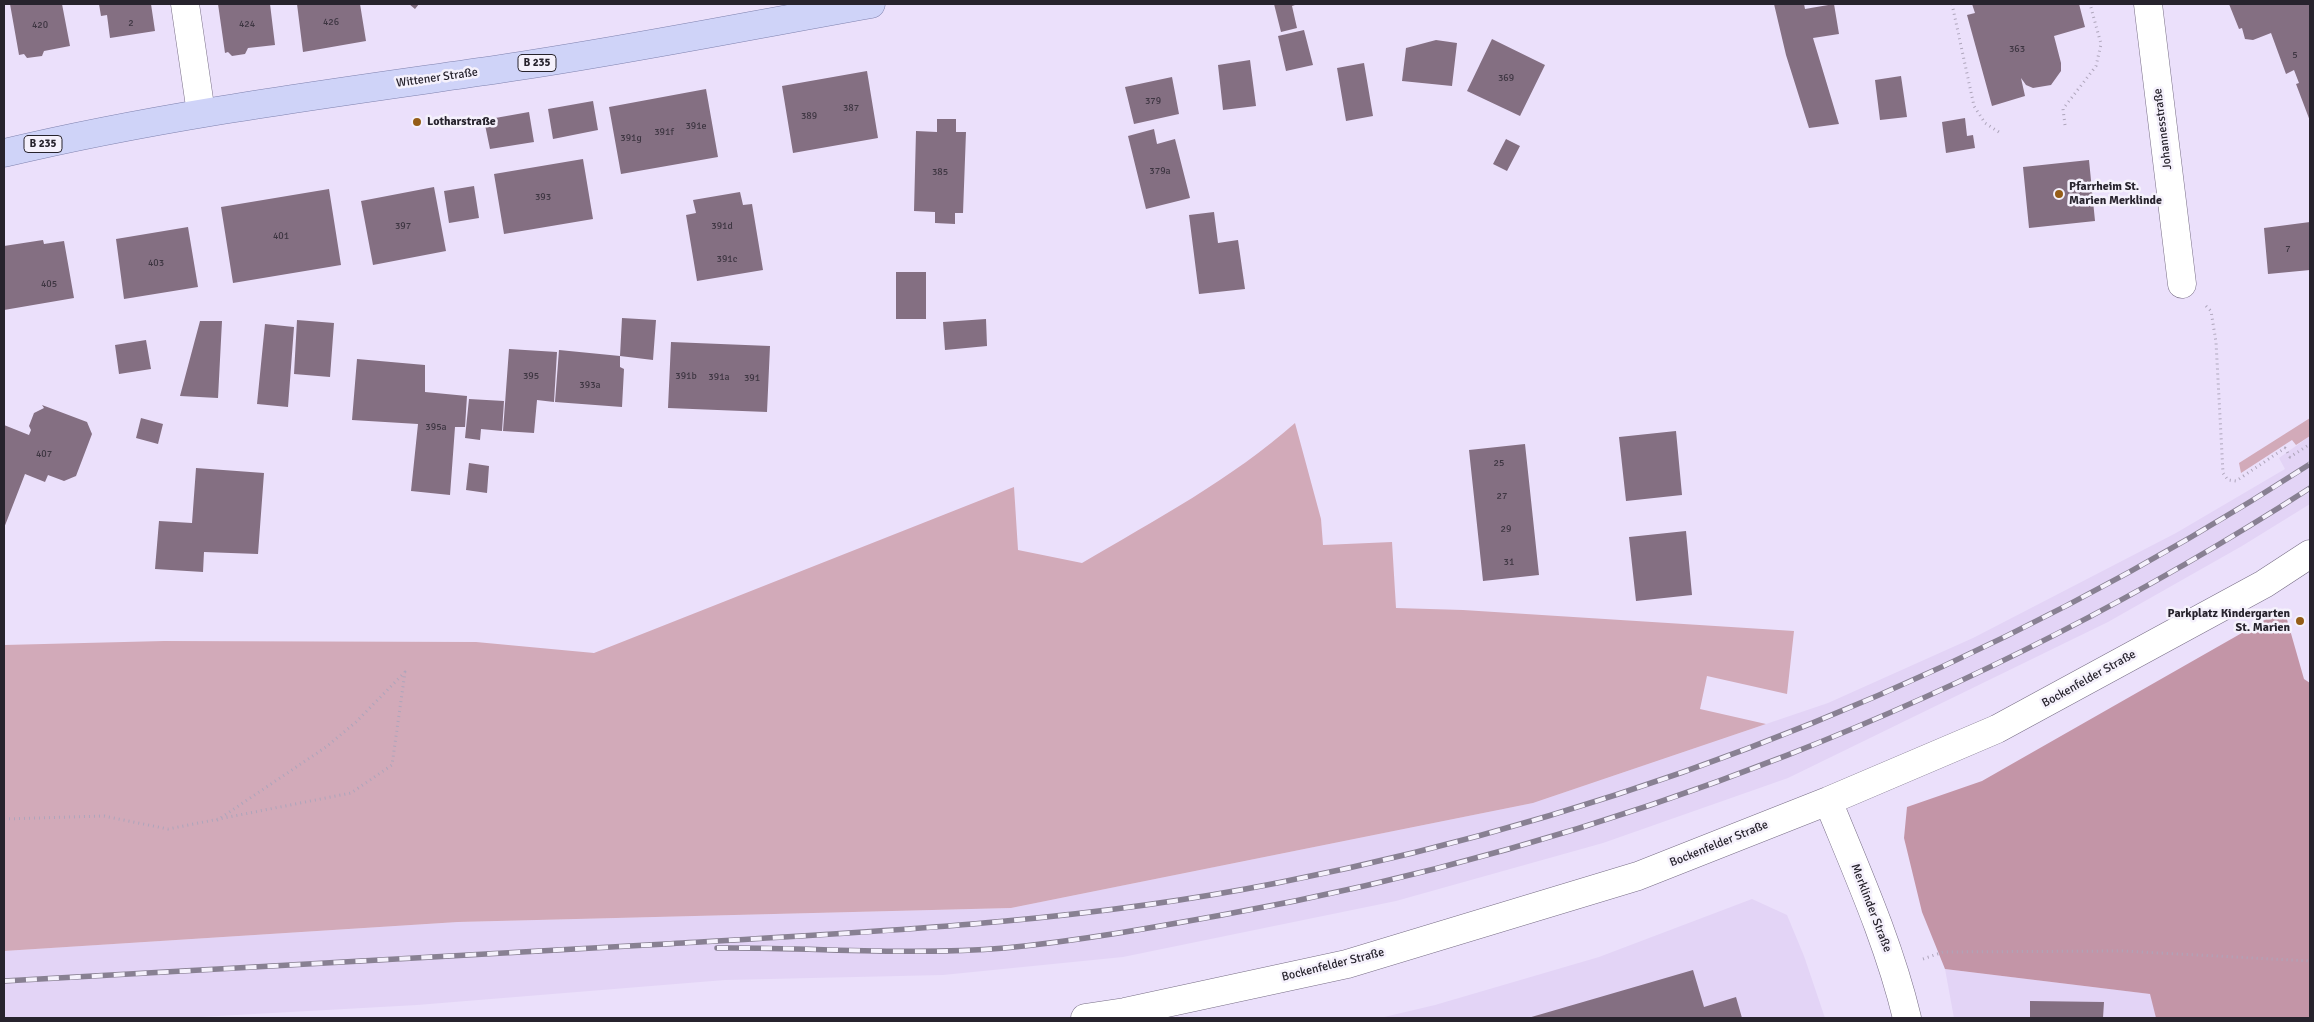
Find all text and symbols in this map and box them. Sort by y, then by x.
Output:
house number: 426 [323,16,339,28]
house number: 2 [128,17,134,29]
house number: 424 [239,18,255,30]
house number: 420 [32,19,48,31]
house number: 363 [2009,43,2025,55]
house number: 5 [2292,49,2298,61]
road number: B 235 [518,54,556,72]
street label: Wittener Straße [395,65,479,91]
house number: 369 [1498,72,1514,84]
street label: Johannesstraße [2151,87,2175,171]
house number: 379 [1145,95,1161,107]
house number: 387 [843,102,859,114]
house number: 389 [801,110,817,122]
place label: Lotharstraße [427,115,496,129]
marker: Lotharstraße [411,116,423,128]
house number: 391e [685,120,707,132]
house number: 391f [654,126,674,138]
house number: 391g [620,132,642,144]
road number: B 235 [24,136,62,152]
house number: 379a [1149,165,1171,177]
house number: 385 [932,166,948,178]
place label: Pfarrheim St. Marien Merklinde [2069,180,2162,208]
marker: Pfarrheim St. Marien Merklinde [2053,188,2065,200]
house number: 393 [535,191,551,203]
house number: 397 [395,220,411,232]
house number: 391d [711,220,733,232]
house number: 401 [273,230,289,242]
house number: 7 [2285,243,2291,255]
house number: 391c [717,253,737,265]
house number: 403 [148,257,164,269]
house number: 405 [41,278,57,290]
house number: 395 [523,370,539,382]
house number: 391b [675,370,697,382]
house number: 391a [708,371,730,383]
house number: 391 [744,372,760,384]
house number: 393a [579,379,601,391]
house number: 395a [425,421,447,433]
house number: 407 [36,448,52,460]
house number: 25 [1494,457,1504,469]
house number: 27 [1497,490,1507,502]
house number: 29 [1501,523,1511,535]
house number: 31 [1504,556,1514,568]
place label: Parkplatz Kindergarten St. Marien [2168,607,2290,635]
marker: Parkplatz Kindergarten St. Marien [2294,615,2306,627]
street label: Bockenfelder Straße [2040,647,2138,711]
street label: Bockenfelder Straße [1668,818,1770,870]
street label: Merklinder Straße [1848,862,1894,954]
street label: Bockenfelder Straße [1280,945,1386,985]

